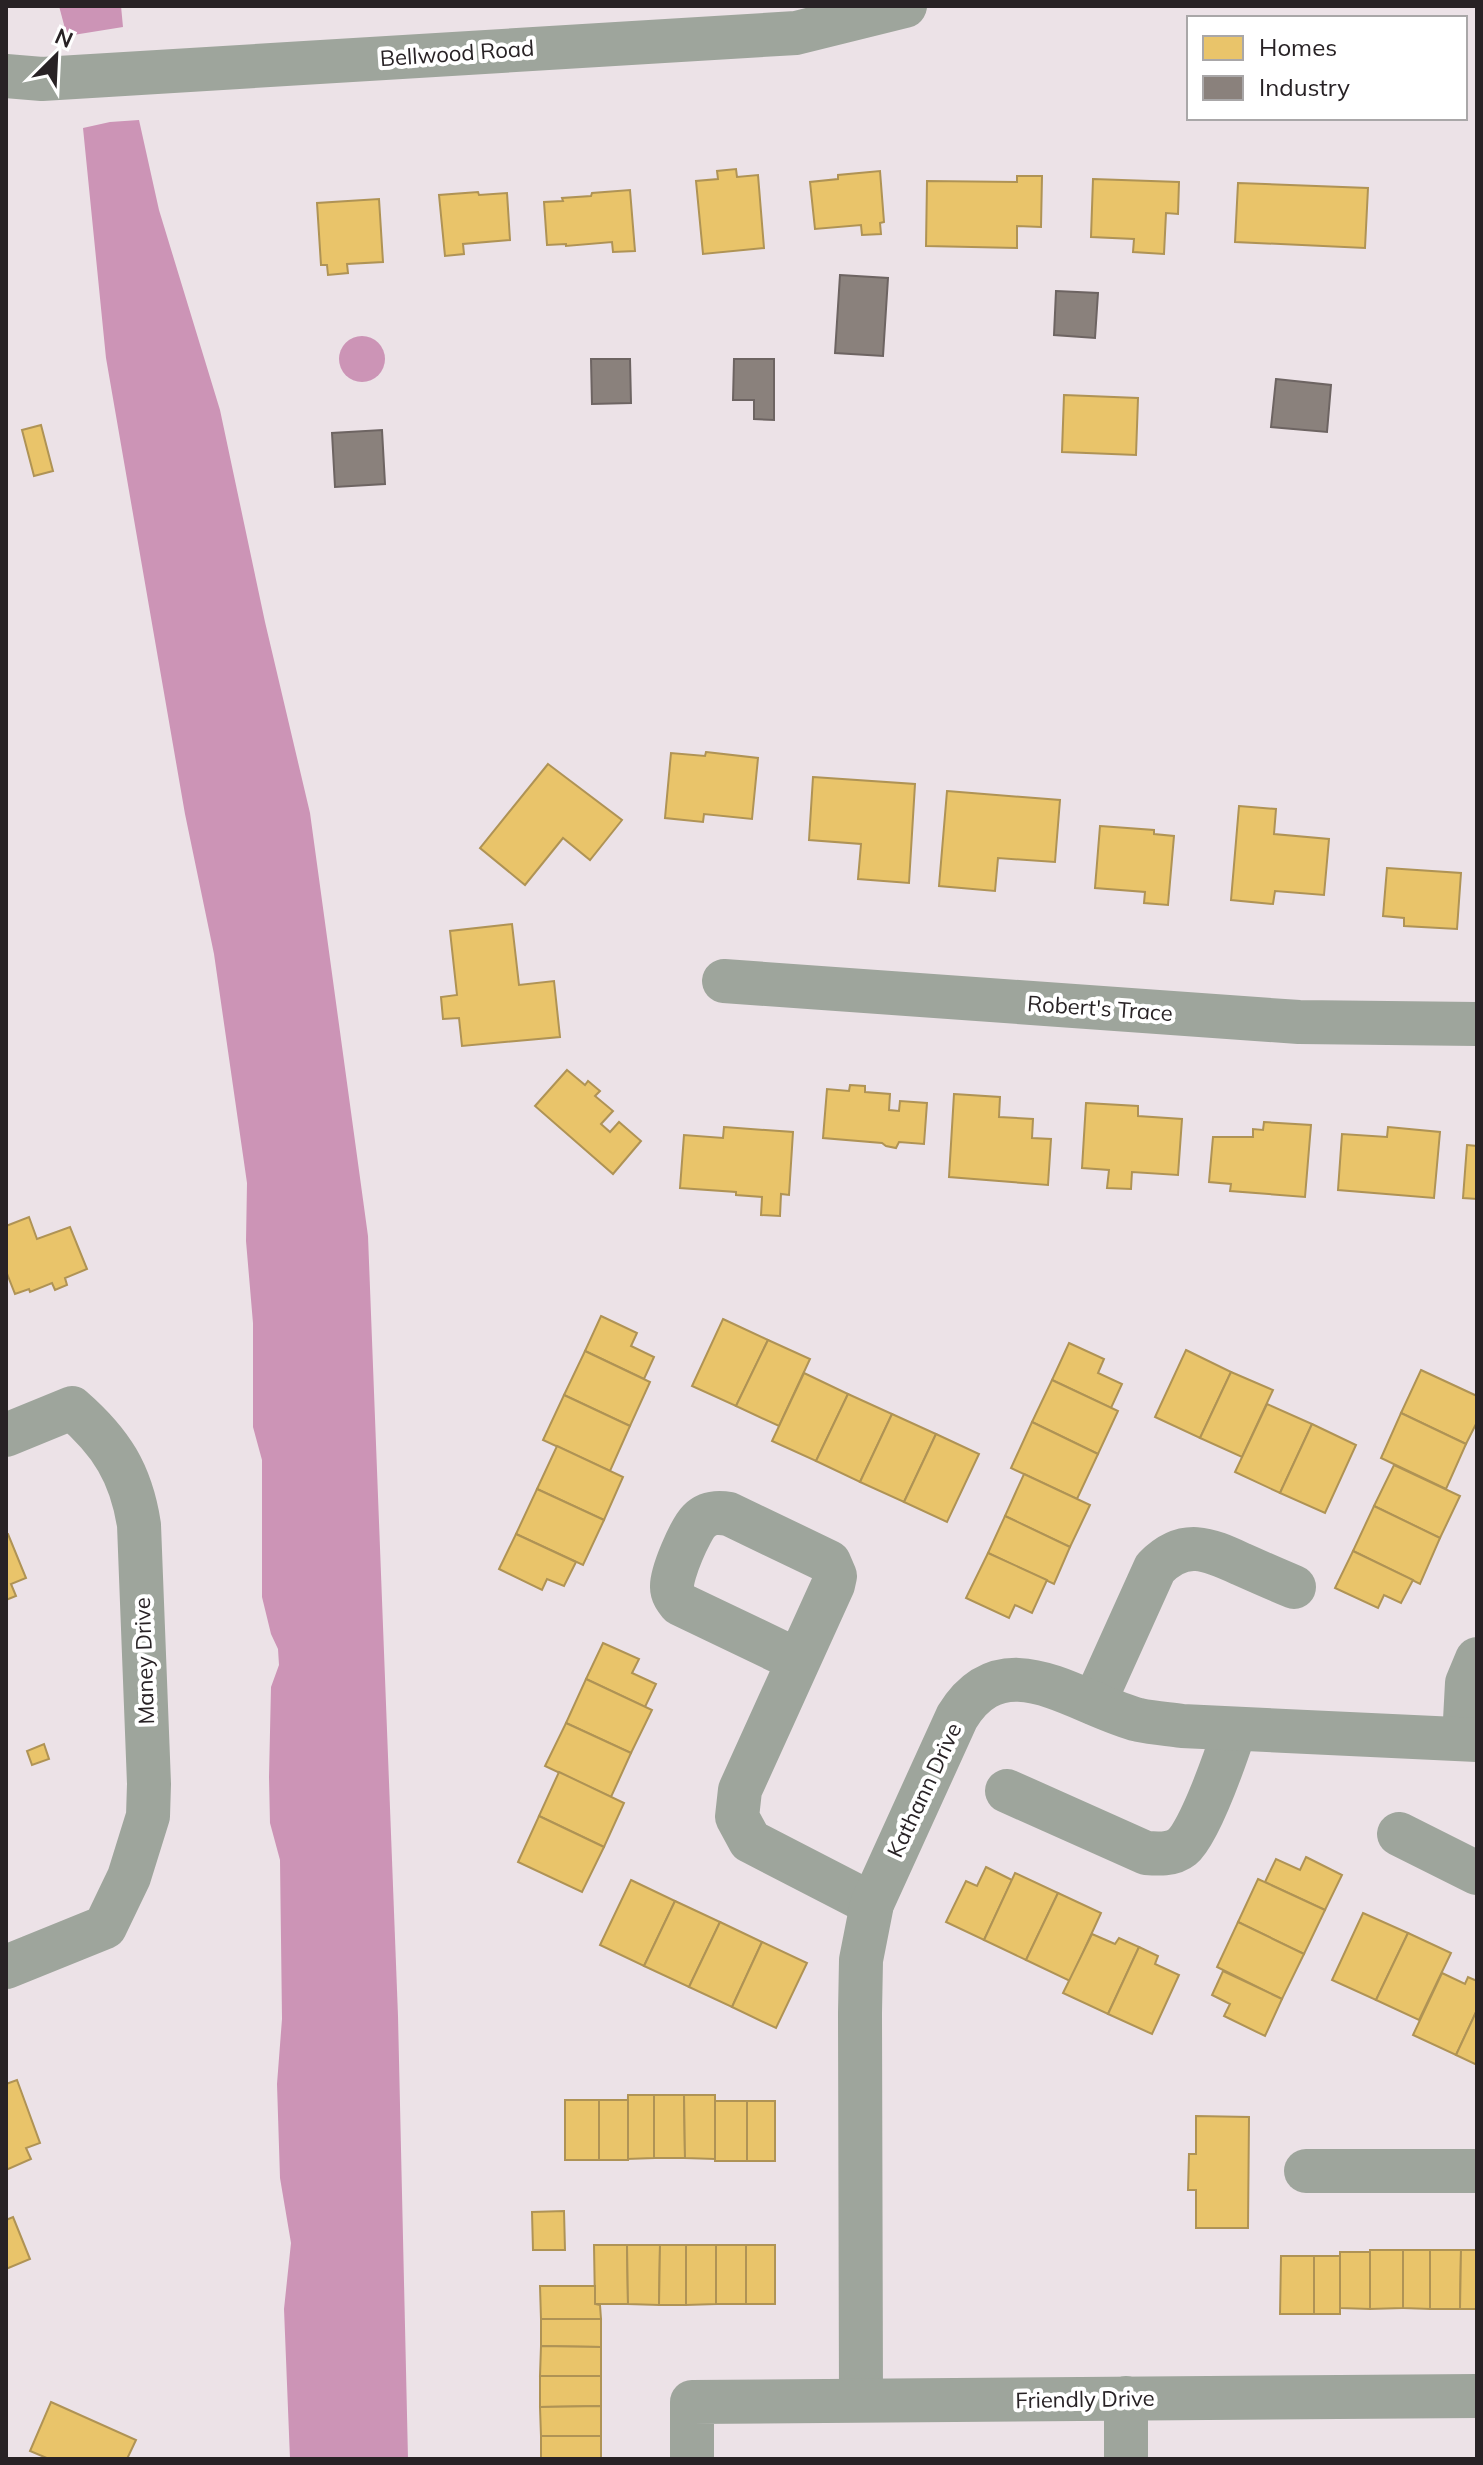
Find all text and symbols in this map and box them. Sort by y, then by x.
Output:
north arrow [16,16,96,96]
legend [1187,16,1467,120]
text: N [51,22,77,54]
text: Homes [1259,32,1337,62]
street label: Bellwood Road [379,34,535,72]
text: Industry [1259,72,1350,102]
street label: Robert's Trace [1026,989,1174,1027]
street label: Maney Drive [128,1597,160,1725]
street label: Kathann Drive [881,1718,967,1862]
street label: Friendly Drive [1015,2384,1155,2414]

